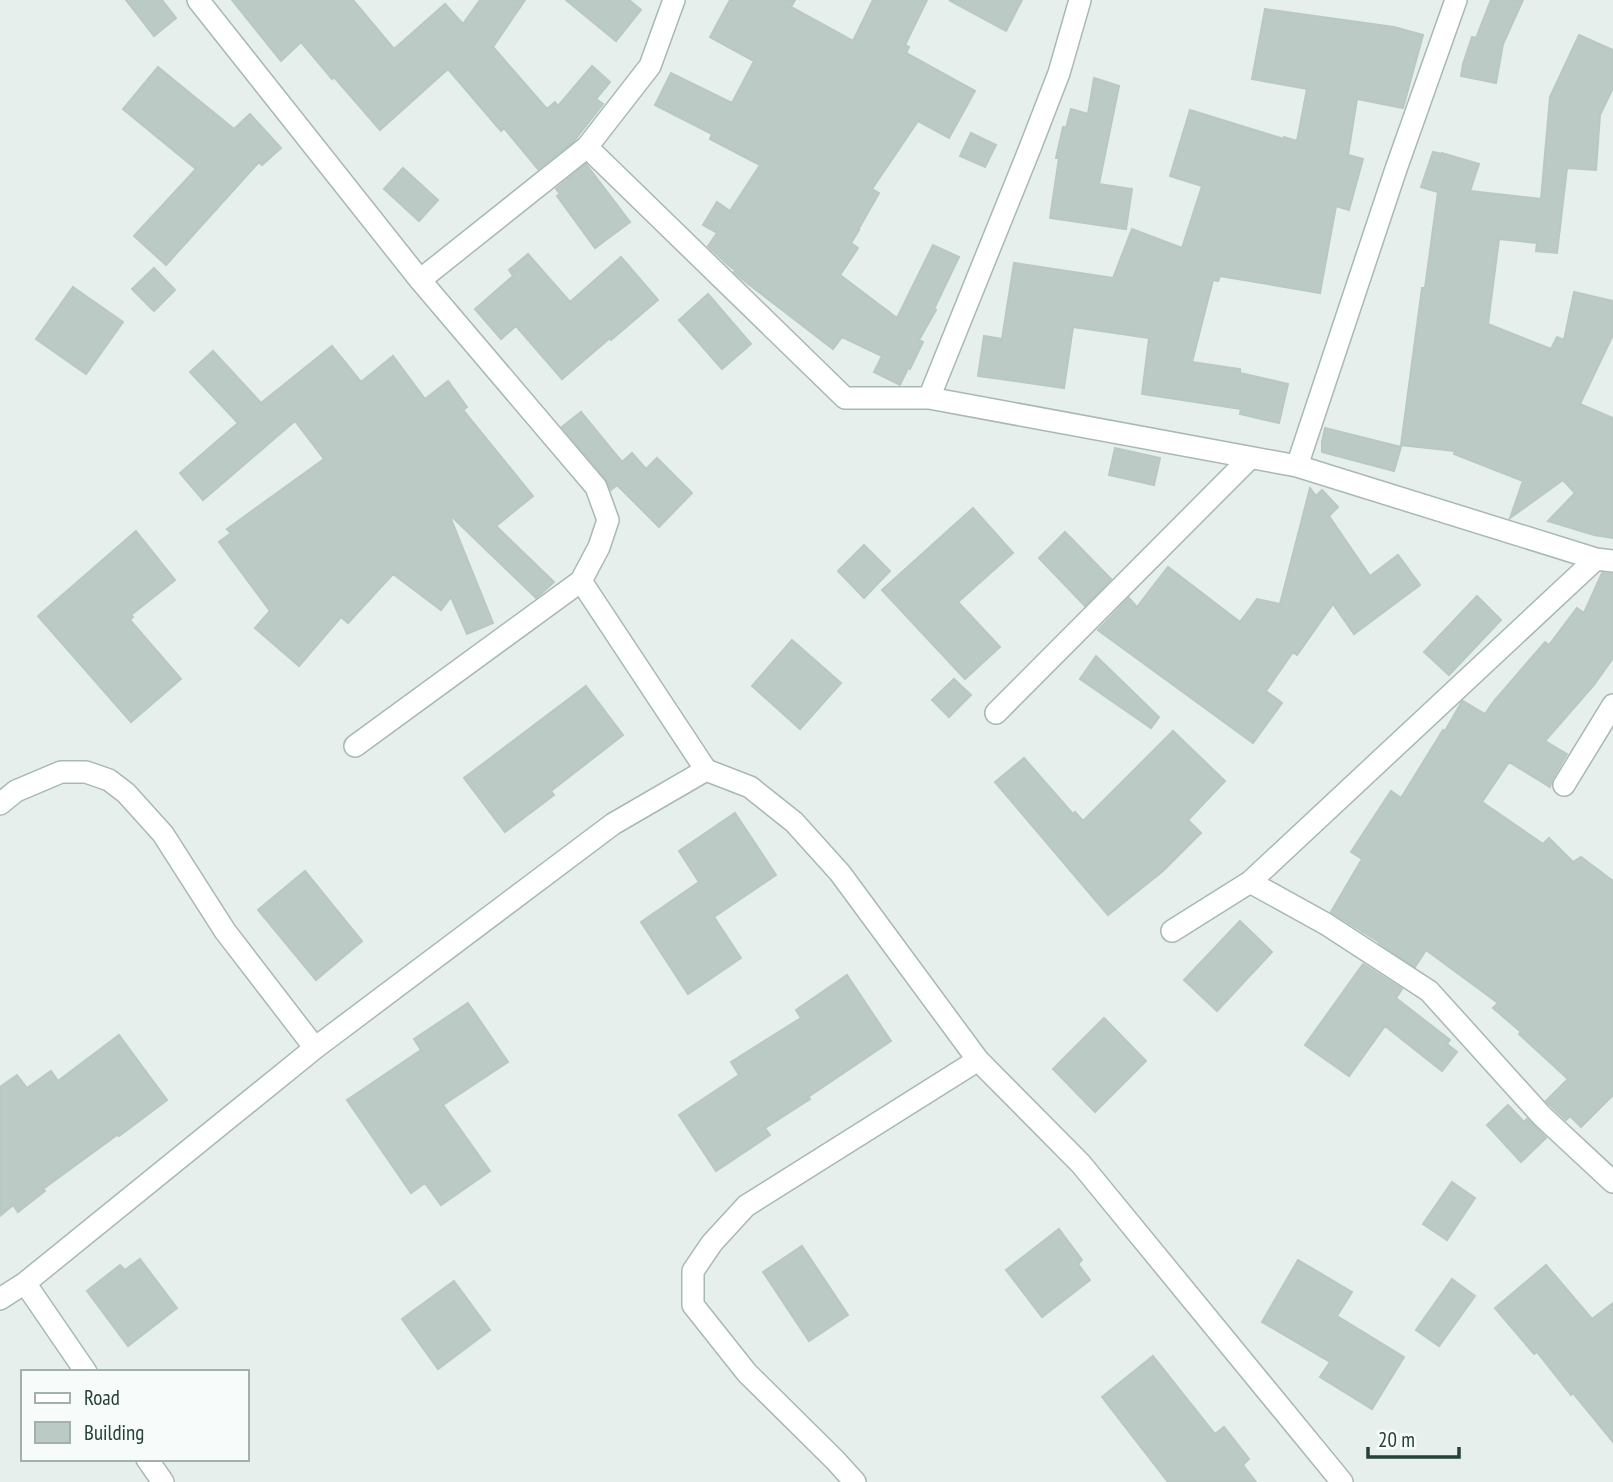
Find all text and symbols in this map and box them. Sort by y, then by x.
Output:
legend [21,1370,248,1461]
text: Road [84,1384,120,1411]
scale bar [1368,1416,1459,1460]
text: Building [84,1419,144,1446]
text: 20 m [1378,1426,1415,1453]

